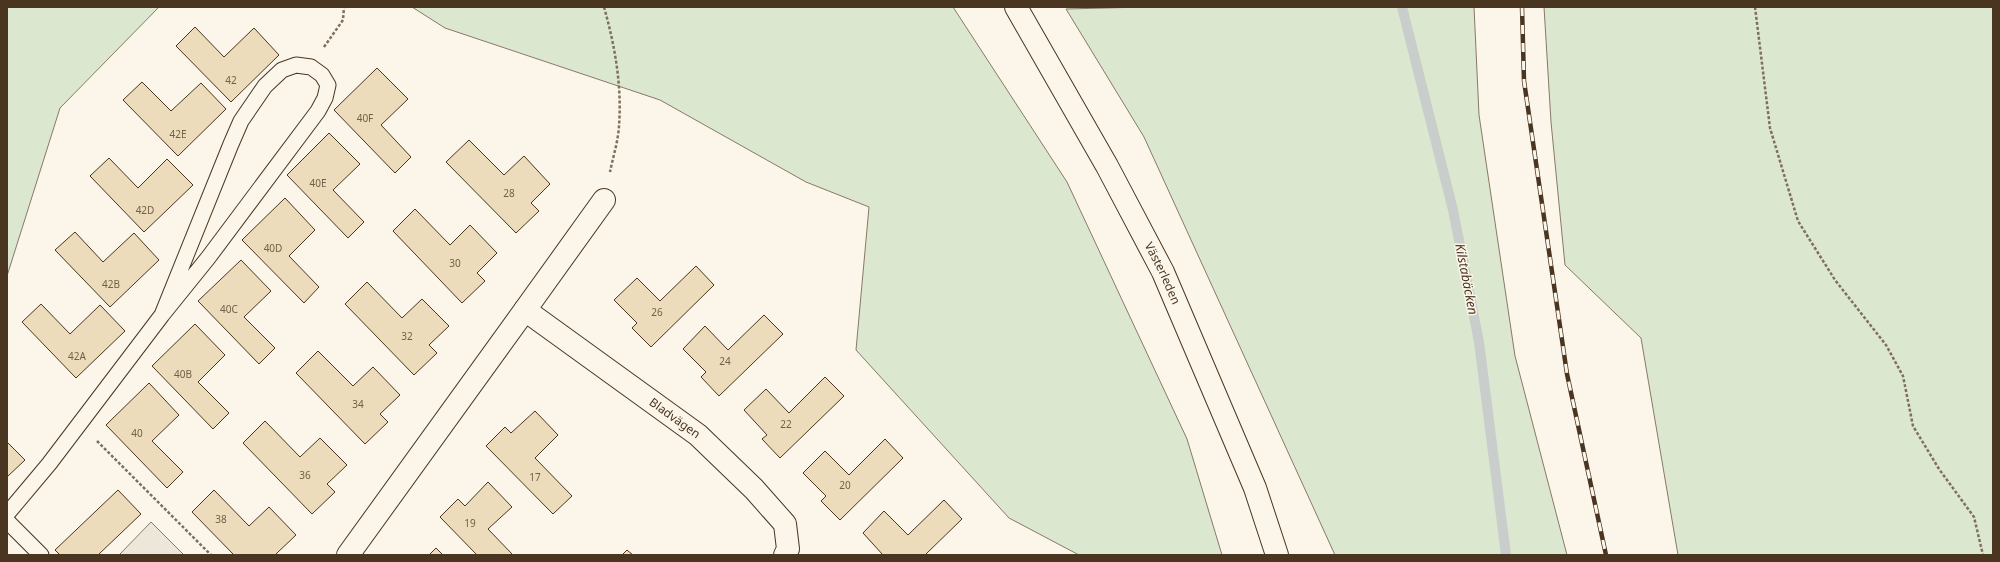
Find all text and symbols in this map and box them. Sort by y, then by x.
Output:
house number: 42 [225,73,237,87]
house number: 40F [357,111,373,125]
house number: 42E [170,127,187,141]
house number: 40E [310,176,327,190]
house number: 28 [503,186,515,200]
house number: 42D [136,203,154,217]
street label: Västerleden [1141,239,1185,307]
house number: 40D [264,241,282,255]
water label: Kilstabäcken [1451,242,1483,316]
house number: 30 [449,256,461,270]
house number: 42B [102,277,120,291]
house number: 40C [220,302,239,316]
house number: 26 [651,305,663,319]
house number: 32 [401,329,413,343]
house number: 42A [68,349,87,363]
house number: 24 [719,354,731,368]
house number: 40B [174,367,192,381]
street label: Bladvägen [646,393,704,442]
house number: 34 [352,397,364,411]
house number: 22 [780,417,792,431]
house number: 40 [131,426,143,440]
house number: 36 [299,468,311,482]
house number: 17 [529,470,541,484]
house number: 20 [839,478,851,492]
house number: 38 [215,512,227,526]
house number: 19 [464,516,476,530]

